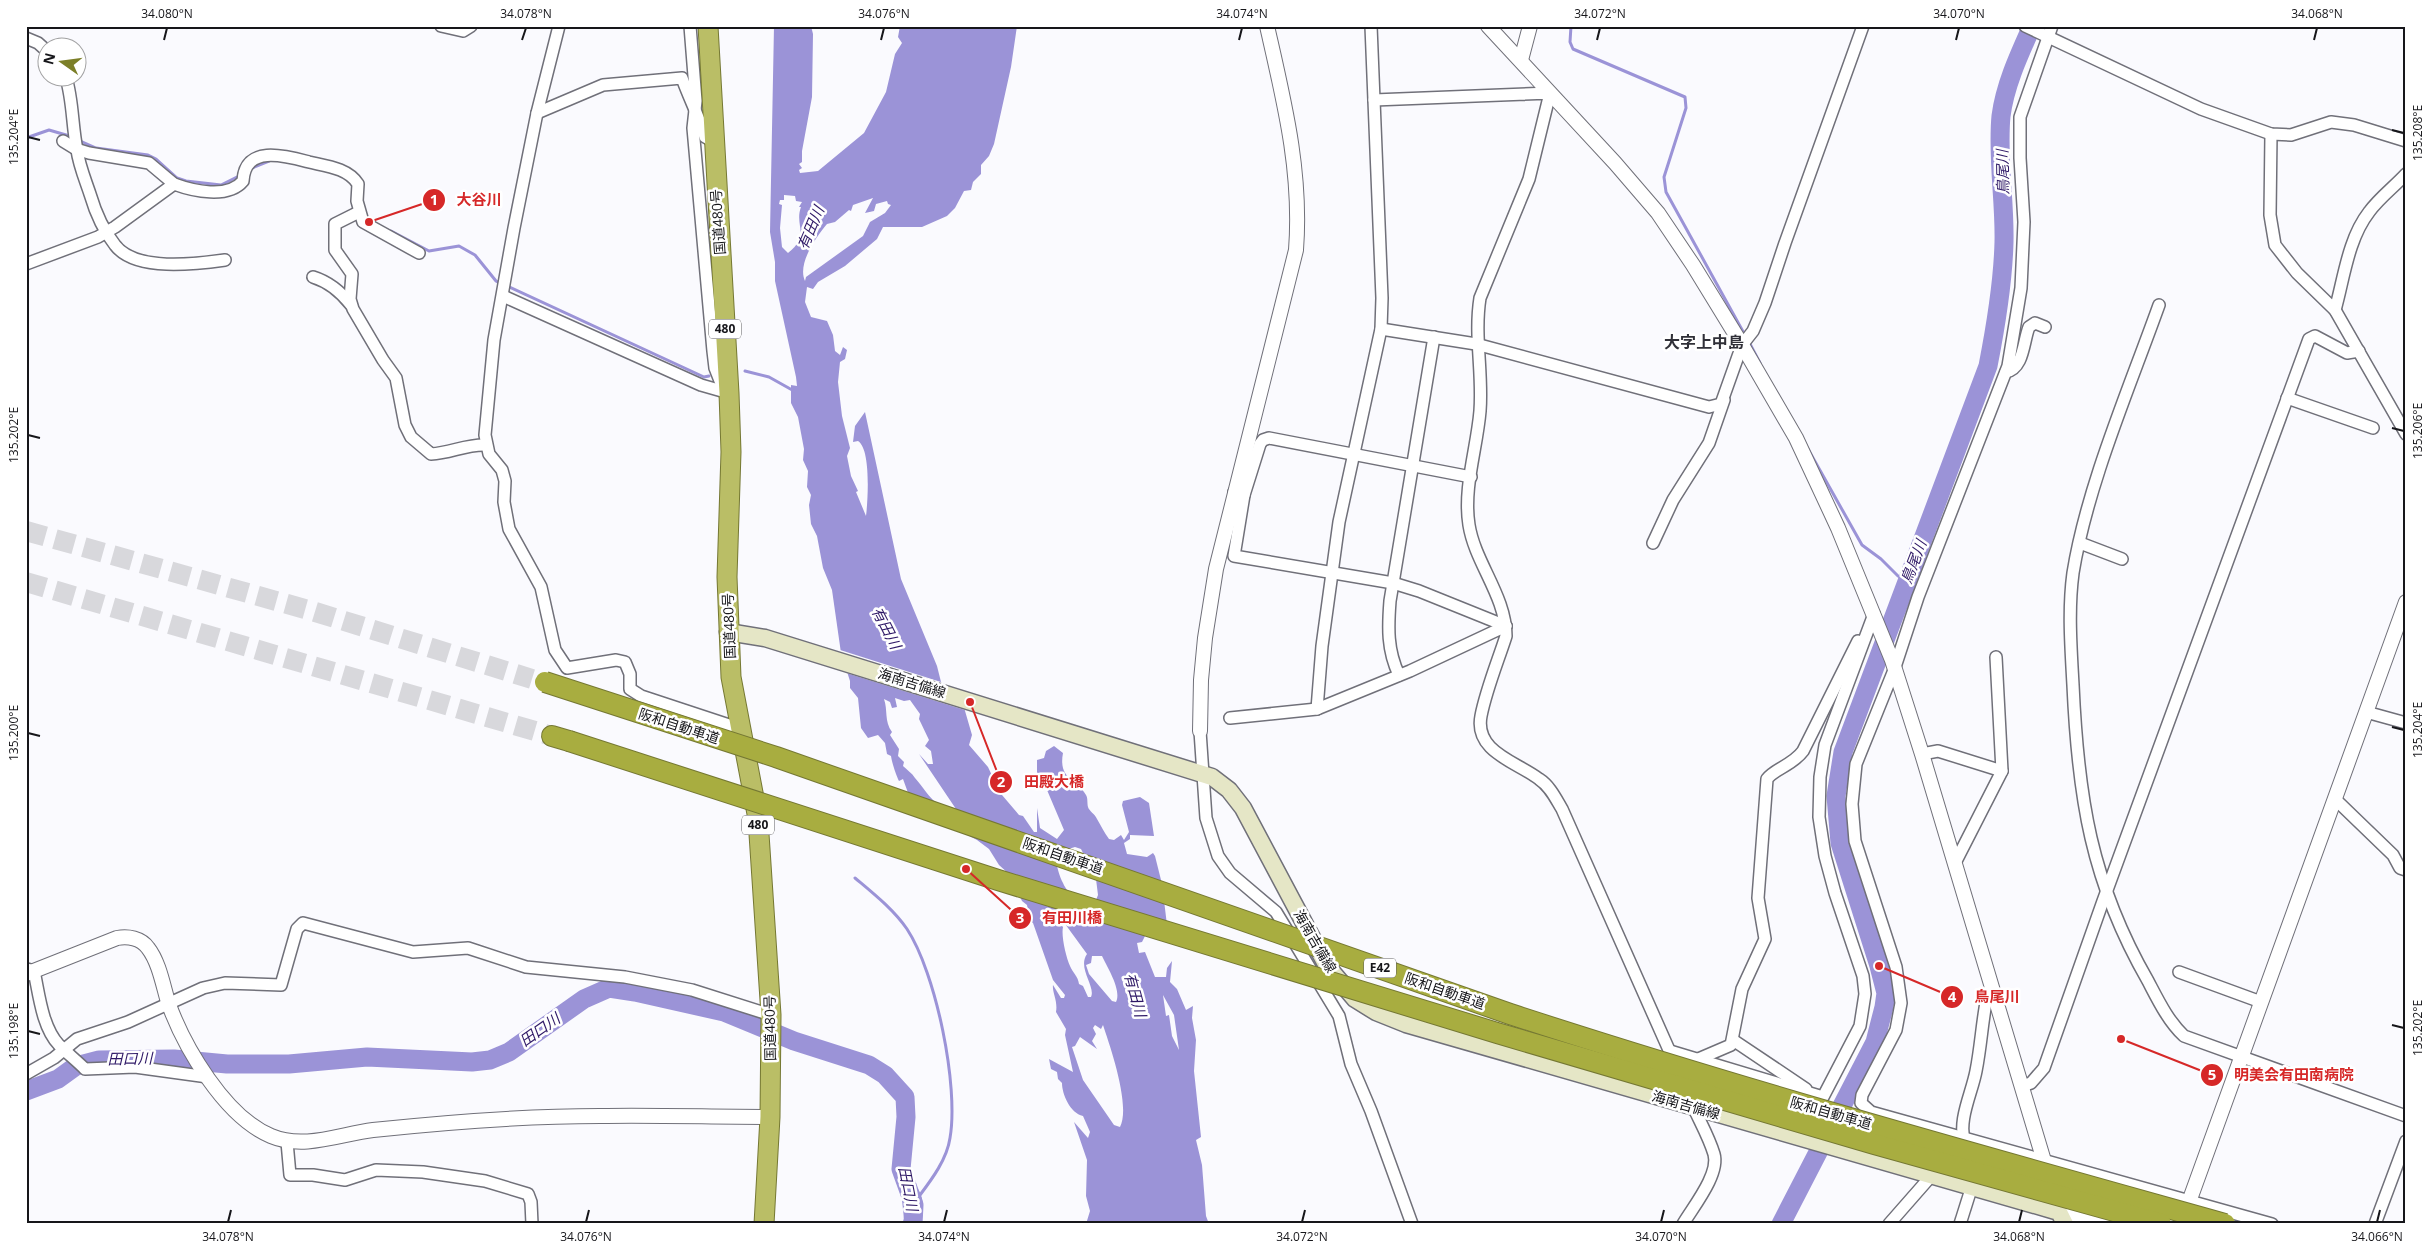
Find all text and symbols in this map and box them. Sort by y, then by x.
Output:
text: 34.080°N [141,5,193,22]
text: 34.078°N [500,5,552,22]
text: 34.076°N [858,5,910,22]
text: 34.074°N [1216,5,1268,22]
text: 34.072°N [1574,5,1626,22]
text: 34.070°N [1933,5,1985,22]
text: 34.068°N [2291,5,2343,22]
north arrow [38,38,88,88]
text: N [38,51,59,67]
text: 135.208°E [2409,105,2426,161]
text: 135.204°E [5,109,22,165]
water label: 鳥尾川 [1992,147,2012,195]
callout: 大谷川 [421,185,511,215]
street label: 国道480号 [706,188,729,256]
text: 1 [430,189,438,209]
text: 大谷川 [456,189,502,209]
water label: 有田川 [792,201,829,252]
road number: 480 [709,320,741,338]
district label: 大字上中島 [1664,331,1744,353]
text: 135.206°E [2409,403,2426,459]
text: 135.202°E [5,407,22,463]
water label: 鳥尾川 [1896,535,1931,586]
street label: 国道480号 [718,593,739,659]
water label: 有田川 [868,603,907,654]
street label: 海南吉備線 [876,663,948,702]
text: 135.204°E [2409,702,2426,758]
street label: 阪和自動車道 [636,704,722,748]
text: 135.200°E [5,705,22,761]
callout: 田殿大橋 [989,767,1094,797]
text: 2 [997,771,1006,791]
text: 田殿大橋 [1024,771,1085,791]
road number: 480 [742,816,774,834]
street label: 阪和自動車道 [1020,833,1106,878]
callout: 有田川橋 [1007,903,1112,933]
street label: 海南吉備線 [1290,906,1341,976]
text: 3 [1016,907,1024,927]
text: 有田川橋 [1042,907,1103,927]
road number: E42 [1364,958,1396,978]
street label: 阪和自動車道 [1402,968,1488,1013]
water label: 有田川 [1120,970,1152,1021]
callout: 鳥尾川 [1940,982,2030,1012]
text: 4 [1948,986,1957,1006]
text: 鳥尾川 [1974,986,2020,1006]
street label: 国道480号 [759,995,780,1061]
text: 135.202°E [2409,1000,2426,1056]
text: 135.198°E [5,1003,22,1059]
water label: 田口川 [515,1007,565,1050]
water label: 田口川 [107,1048,155,1068]
callout: 明美会有田南病院 [2199,1060,2364,1090]
text: 5 [2208,1064,2216,1084]
text: 明美会有田南病院 [2234,1064,2354,1084]
street label: 海南吉備線 [1650,1086,1722,1123]
street label: 阪和自動車道 [1788,1092,1874,1133]
water label: 田口川 [895,1165,923,1215]
text: 34.078°N [202,1228,254,1245]
text: 34.076°N [560,1228,612,1245]
text: 34.074°N [918,1228,970,1245]
text: 34.072°N [1276,1228,1328,1245]
text: 34.070°N [1635,1228,1687,1245]
text: 34.068°N [1993,1228,2045,1245]
text: 34.066°N [2351,1228,2403,1245]

